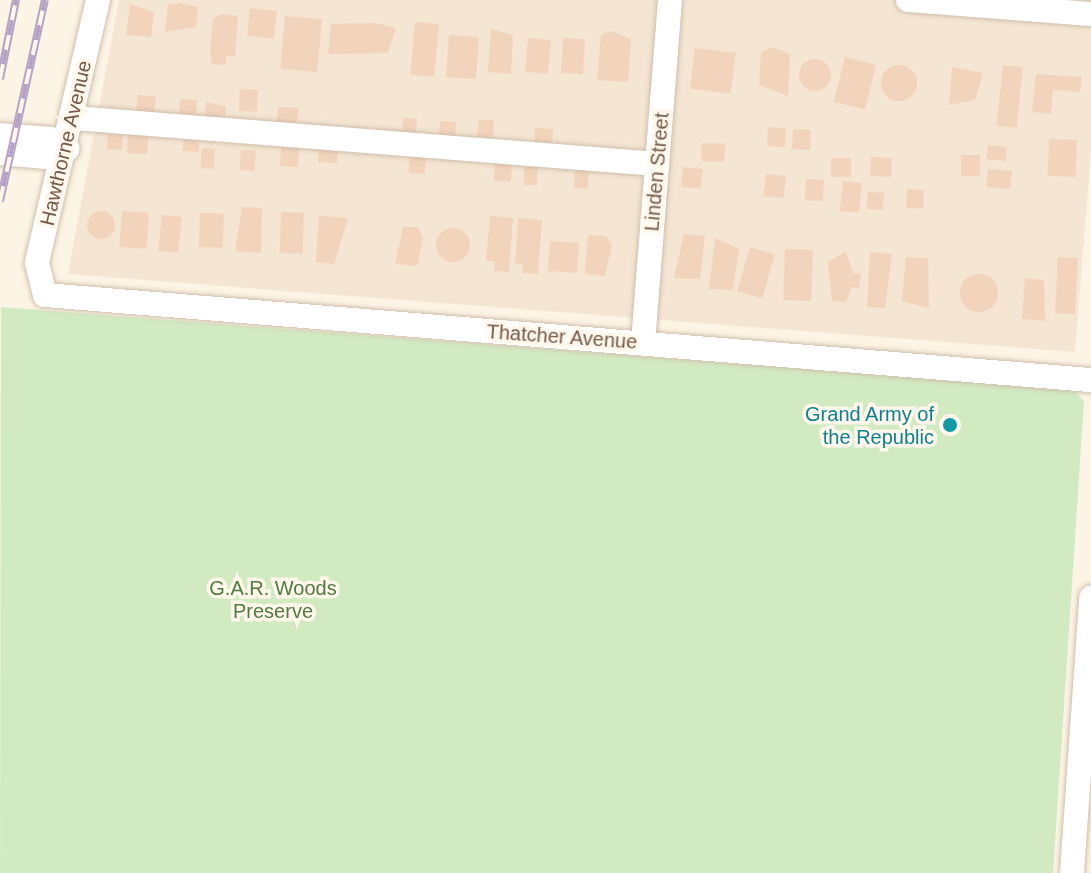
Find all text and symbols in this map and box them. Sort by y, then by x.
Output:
street label: Hawthorne Avenue [35,58,97,228]
street label: Linden Street [640,112,674,232]
street label: Thatcher Avenue [485,320,639,354]
place label: Grand Army of the Republic [804,402,934,449]
marker: Grand Army of the Republic [941,416,959,434]
park label: G.A.R. Woods Preserve [209,577,337,624]

